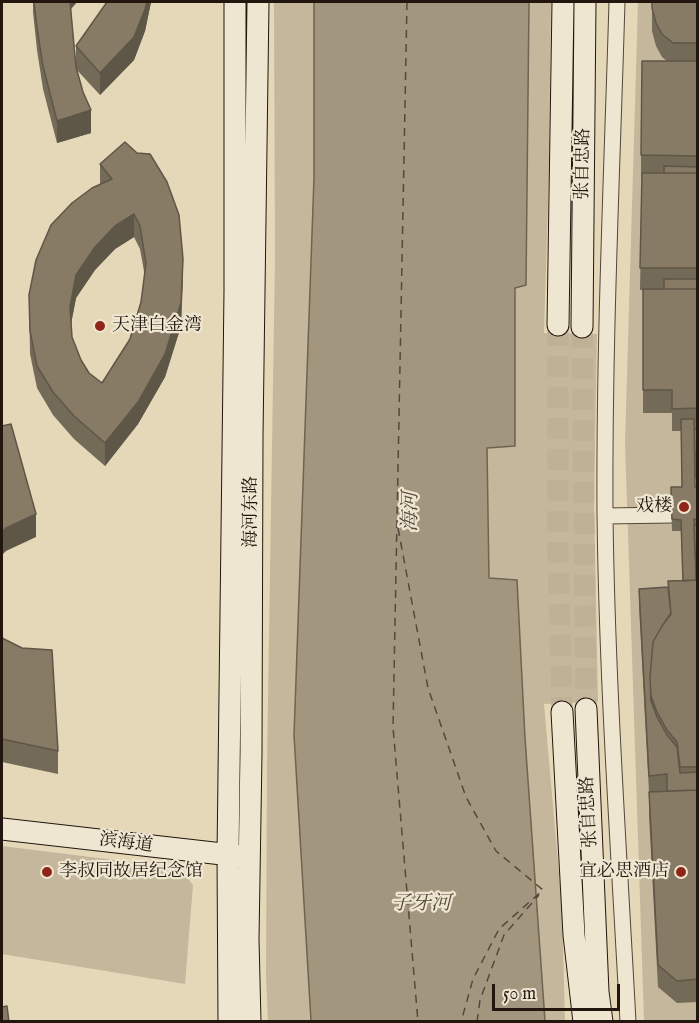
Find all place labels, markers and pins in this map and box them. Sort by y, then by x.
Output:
place label: 天津白金湾 [112,315,202,337]
marker: 天津白金湾 [93,319,107,333]
place label: 戏楼 [636,496,672,518]
marker: 戏楼 [677,500,691,514]
place label: 李叔同故居纪念馆 [59,861,203,883]
place label: 宜必思酒店 [579,861,669,883]
marker: 李叔同故居纪念馆 [40,865,54,879]
marker: 宜必思酒店 [674,865,688,879]

